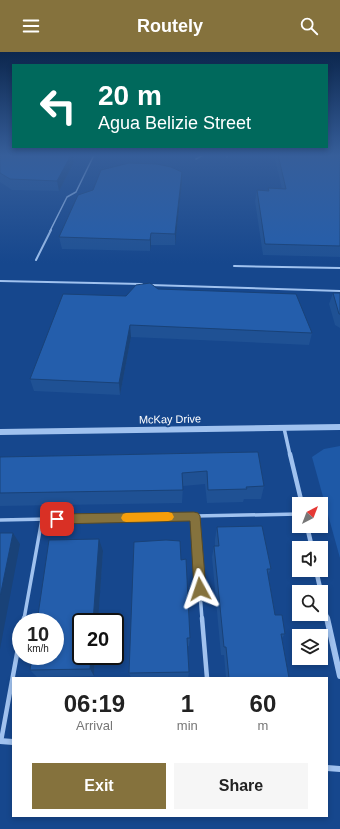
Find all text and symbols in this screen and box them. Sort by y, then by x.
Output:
icon: menu [20,15,42,37]
icon: search [298,15,320,37]
text: Routely [137,16,203,36]
icon: left [32,80,84,132]
text: 20 m [98,80,162,111]
text: Agua Belizie Street [98,113,251,133]
street label: McKay Drive [139,412,201,426]
north arrow [292,497,328,533]
map controls [292,497,328,665]
pin [40,502,74,536]
icon: arrive [46,508,68,530]
button: sound [292,541,328,577]
position arrow [179,568,221,610]
button: search [292,585,328,621]
speed limit sign: 20 [72,613,124,665]
text: 10 [27,623,49,645]
button: layers [292,629,328,665]
text: km/h [27,643,49,654]
text: 06:19 [64,690,125,717]
text: 1 [181,690,194,717]
text: 60 [250,690,276,717]
text: Arrival [76,718,113,733]
text: min [177,718,198,733]
text: m [257,718,268,733]
button: Exit [32,763,166,809]
button: Share [174,763,308,809]

